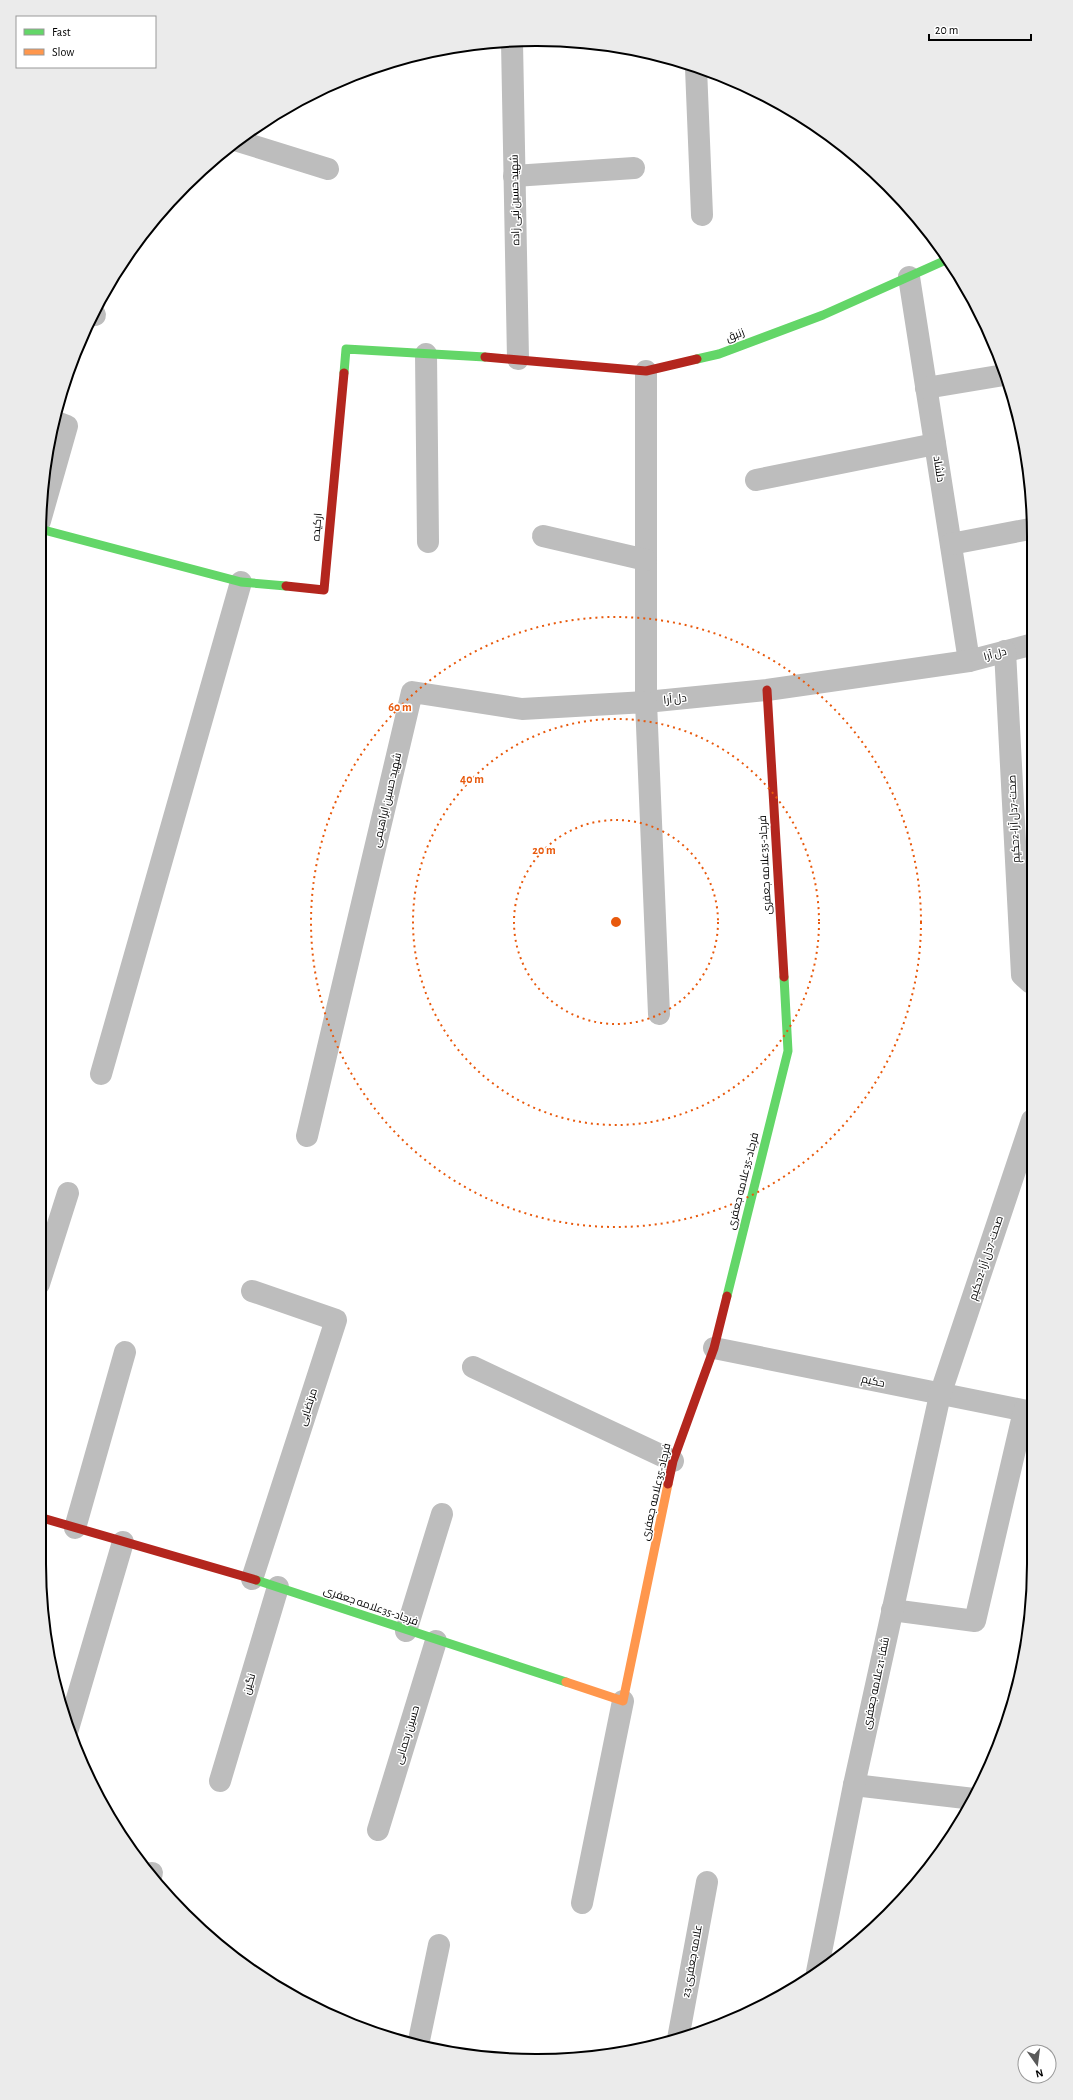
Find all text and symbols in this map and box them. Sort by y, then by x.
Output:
legend [16,16,156,68]
scale bar [929,16,1031,42]
text: 20 m [935,24,958,36]
text: Fast [52,26,71,38]
text: Slow [52,46,74,58]
street label: شهید حسین نبی زاده [509,154,522,246]
street label: زنبق [724,326,746,344]
street label: دلشاد [932,455,946,483]
street label: ارکیده [310,512,325,542]
street label: دل آرا [982,645,1008,663]
street label: دل آرا [663,691,687,707]
text: 60 m [388,701,412,713]
street label: شهید حسین ابراهیمی [371,752,404,849]
text: 40 m [460,773,484,785]
street label: صحت-7دل آرا-2حکیم [1005,775,1024,863]
street label: فرجاد-35علامه جعفری [757,815,774,915]
text: 20 m [532,844,556,856]
centre of rings [609,915,623,929]
street label: فرجاد-35علامه جعفری [726,1131,761,1231]
street label: صحت-7دل آرا-2حکیم [966,1214,1007,1302]
street label: حکیم [860,1373,886,1391]
street label: مرتضایی [297,1387,320,1427]
street label: فرجاد-35علامه جعفری [639,1442,674,1542]
street label: فرجاد-35علامه جعفری [322,1585,420,1628]
street label: شفا-21علامه جعفری [861,1636,892,1730]
street label: نگین [241,1672,258,1696]
street label: حسین رحمانی [393,1704,422,1766]
street label: علامه جعفری 23 [680,1924,705,1998]
north arrow [1017,2044,1057,2084]
text: N [1034,2067,1044,2079]

